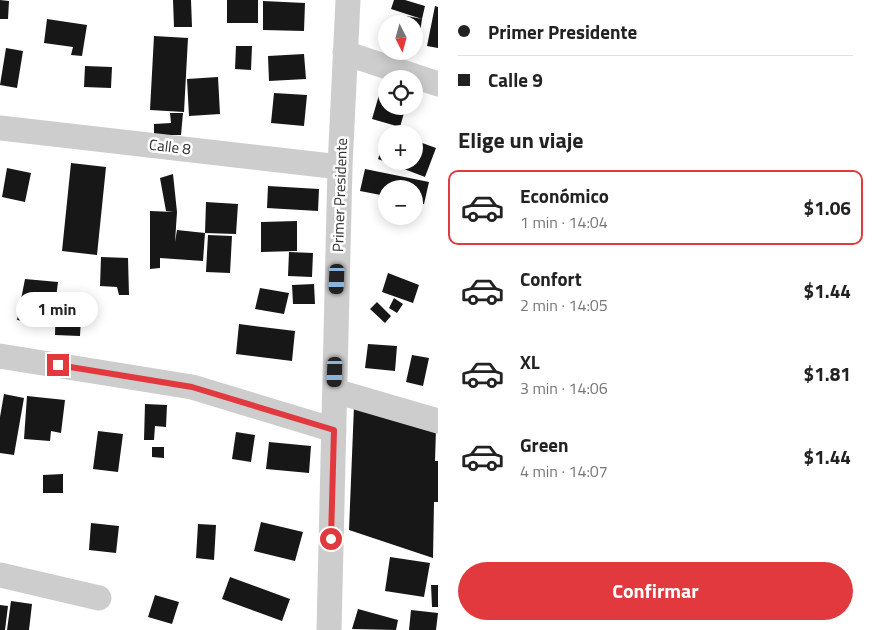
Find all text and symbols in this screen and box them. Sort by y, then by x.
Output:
north arrow [378,15,422,60]
map controls [378,15,423,225]
text: Primer Presidente [488,17,637,46]
text: Calle 9 [488,65,543,94]
button: locate [378,70,423,115]
text: Elige un viaje [458,123,584,157]
button: + [378,125,423,170]
street label: Calle 8 [148,133,192,160]
street label: Primer Presidente [326,138,353,252]
button: − [378,180,423,225]
text: Económico [520,181,609,210]
icon: car [460,185,505,230]
text: $1.06 [804,193,851,222]
text: 1 min · 14:04 [520,210,608,234]
car [328,264,345,294]
text: Confort [520,264,582,293]
icon: car [460,268,505,313]
text: $1.44 [804,276,851,305]
callout: 1 min [17,292,99,328]
text: 2 min · 14:05 [520,293,608,317]
text: 1 min [38,297,76,321]
text: XL [520,347,540,376]
icon: car [460,351,505,396]
route end [47,354,69,376]
car [326,357,343,387]
text: $1.81 [804,359,851,388]
text: 3 min · 14:06 [520,376,608,400]
text: Green [520,430,569,459]
icon: car [460,434,505,479]
text: $1.44 [804,442,851,471]
text: 4 min · 14:07 [520,459,608,483]
route start [320,528,342,550]
button: Confirmar [458,562,853,620]

